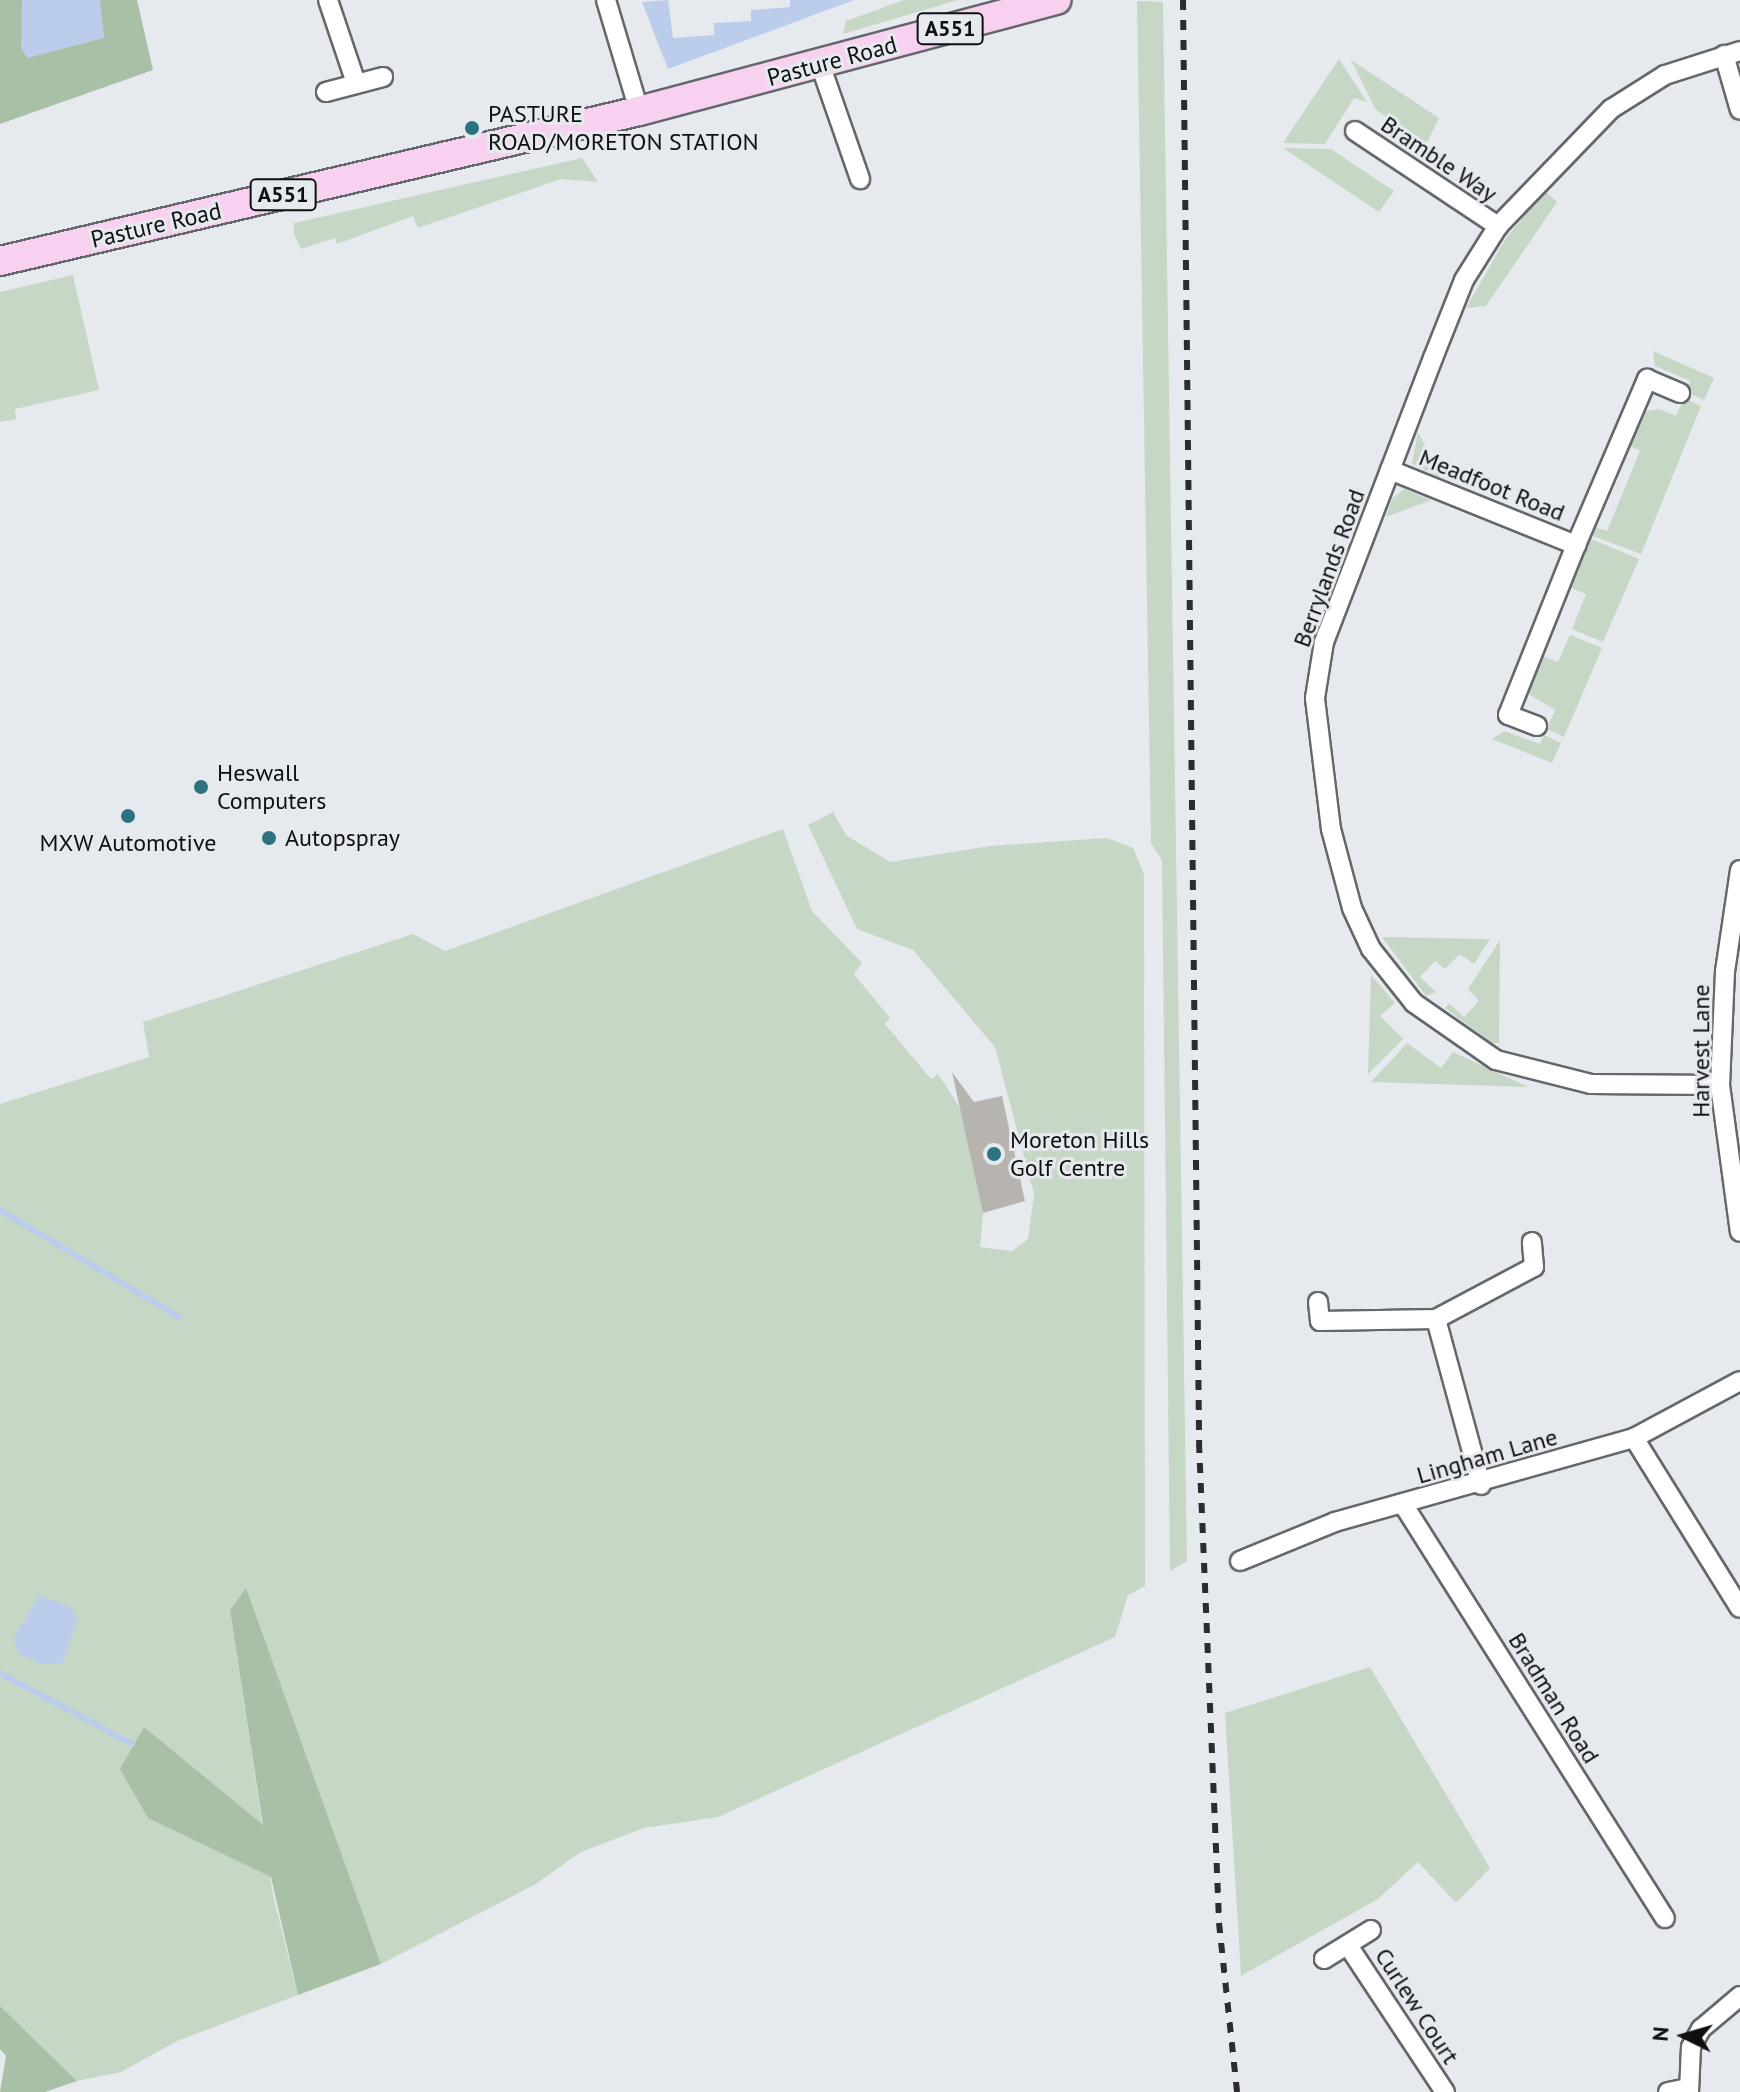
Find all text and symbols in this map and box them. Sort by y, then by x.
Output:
road number: A551 [916,11,984,47]
street label: Pasture Road [764,30,900,92]
place label: PASTURE ROAD/MORETON STATION [488,100,759,156]
street label: Bramble Way [1375,110,1503,208]
marker: PASTURE ROAD/MORETON STATION [463,119,481,137]
road number: A551 [249,177,317,213]
street label: Pasture Road [88,196,224,254]
street label: Meadfoot Road [1415,443,1569,527]
street label: Berrylands Road [1287,485,1371,651]
place label: Heswall Computers [217,759,326,815]
marker: Heswall Computers [192,778,210,796]
marker: MXW Automotive [119,807,137,825]
place label: Autopspray [285,824,400,852]
place label: MXW Automotive [39,829,217,857]
marker: Autopspray [260,829,278,847]
street label: Harvest Lane [1687,984,1715,1118]
place label: Moreton Hills Golf Centre [1010,1126,1149,1182]
marker: Moreton Hills Golf Centre [985,1145,1003,1163]
street label: Lingham Lane [1413,1422,1561,1490]
street label: Bradman Road [1502,1627,1606,1769]
street label: Curlew Court [1369,1942,1465,2070]
north arrow [1644,1996,1724,2076]
text: N [1646,2025,1675,2042]

